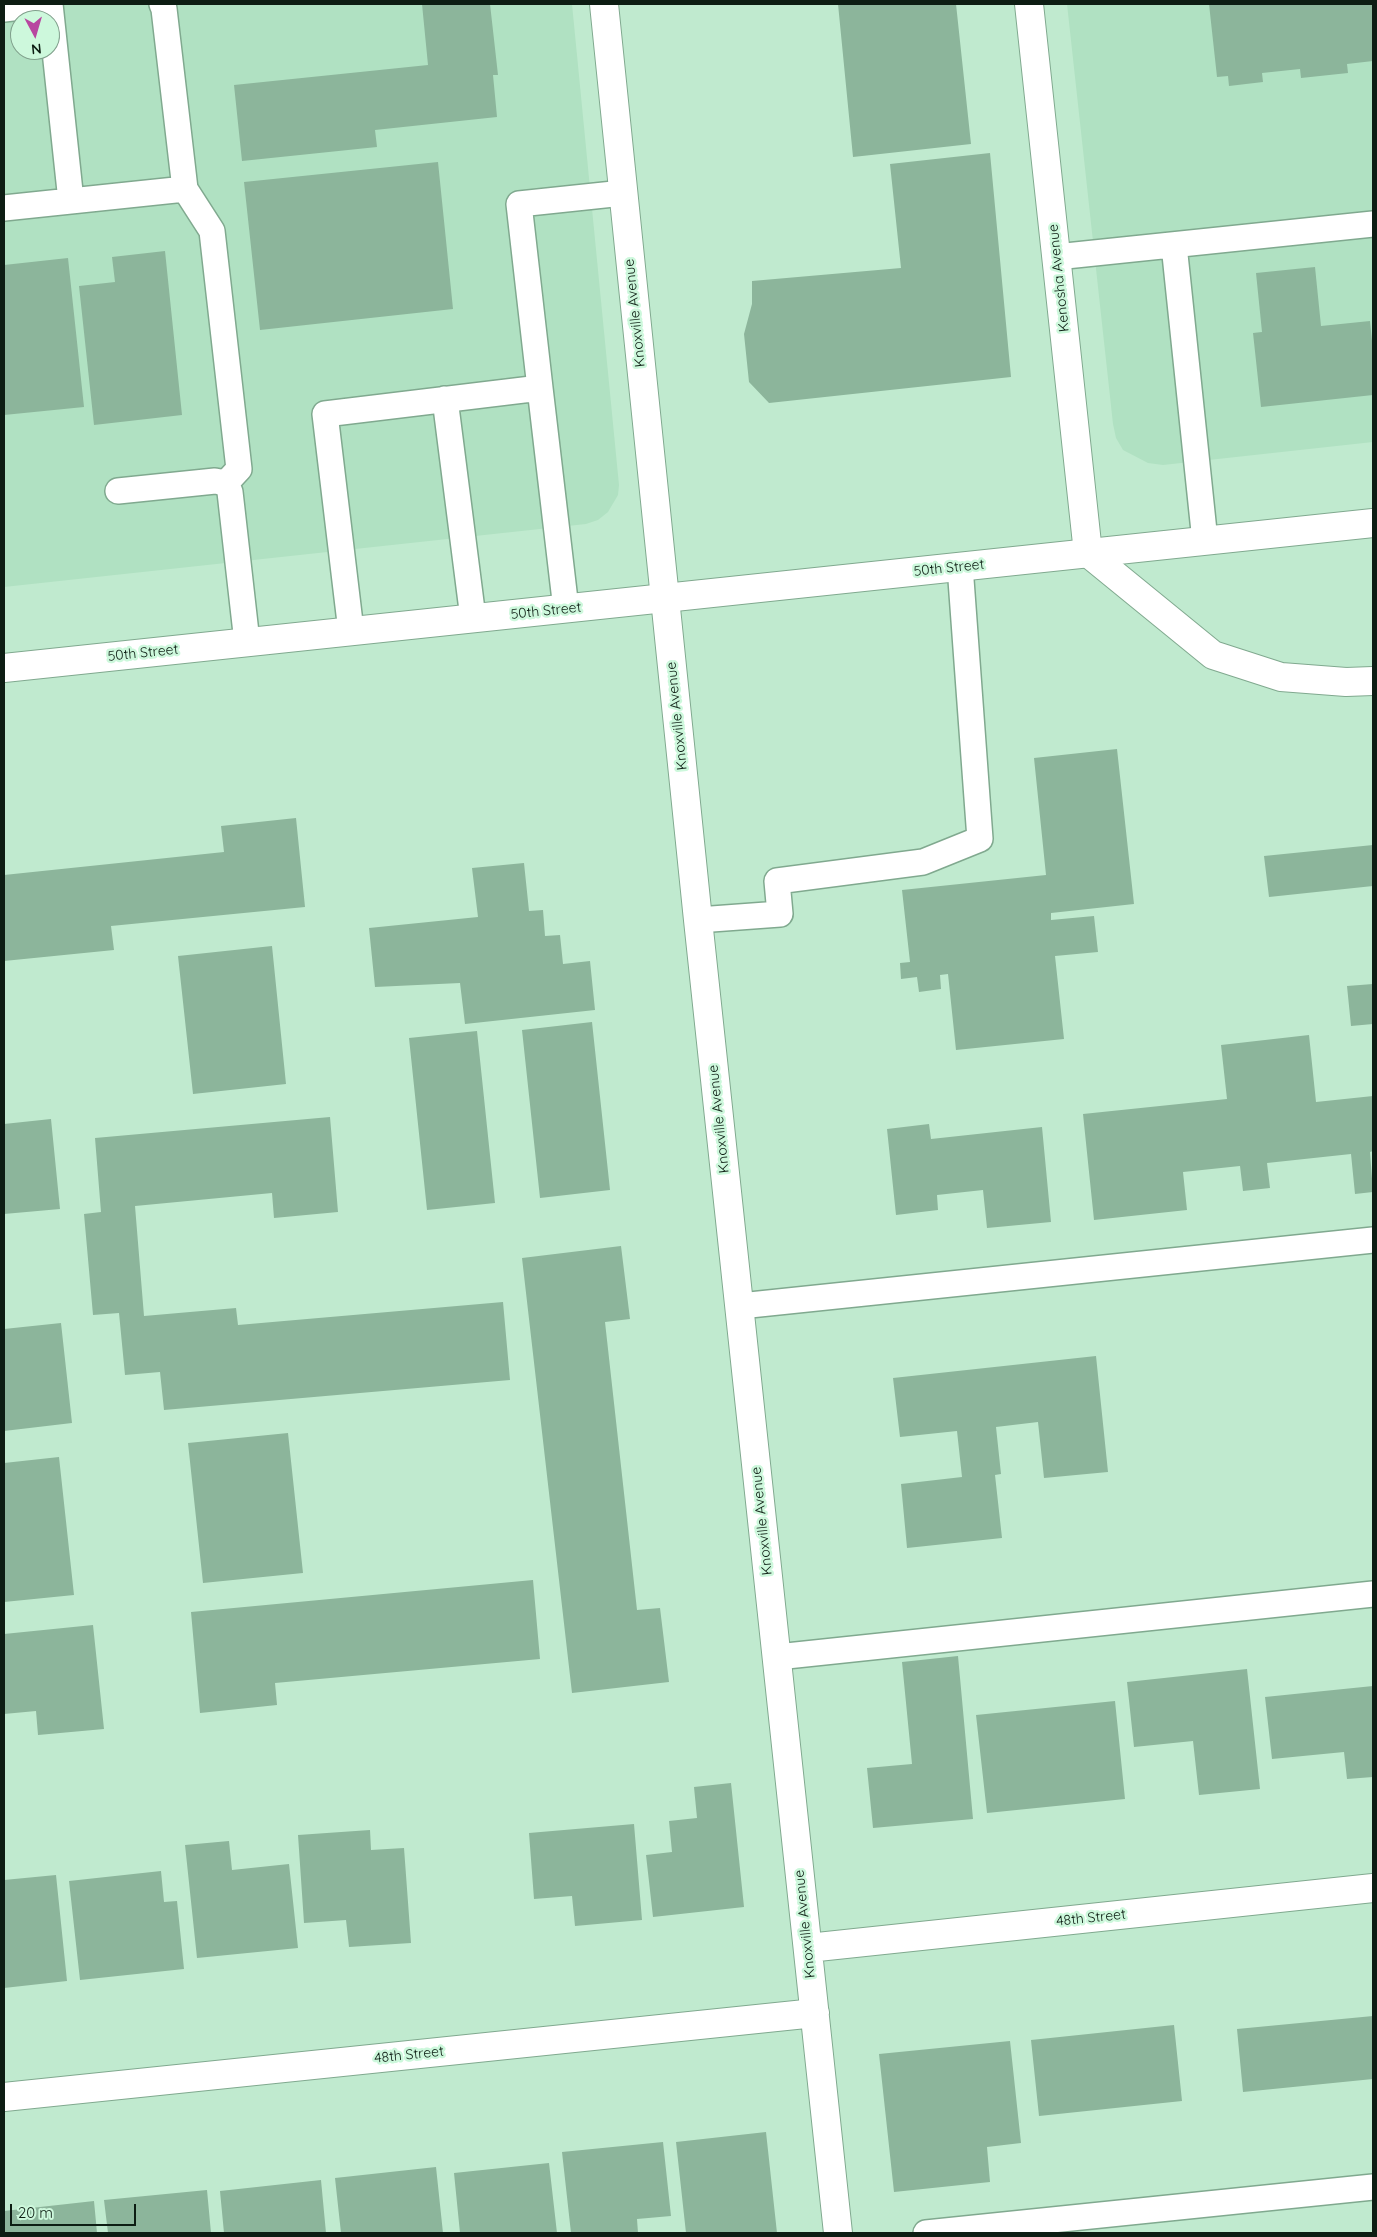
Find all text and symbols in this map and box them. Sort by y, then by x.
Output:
north arrow [10,10,60,60]
text: N [30,39,43,58]
street label: Kenosha Avenue [1045,223,1073,333]
street label: Knoxville Avenue [621,258,649,368]
street label: 50th Street [913,556,985,580]
street label: 50th Street [510,599,582,623]
street label: 50th Street [107,641,179,665]
street label: Knoxville Avenue [663,661,691,771]
street label: Knoxville Avenue [705,1064,733,1174]
street label: Knoxville Avenue [748,1466,776,1576]
street label: Knoxville Avenue [791,1869,819,1979]
street label: 48th Street [1055,1906,1127,1930]
street label: 48th Street [373,2043,445,2067]
scale bar [12,2194,139,2226]
text: 20 m [18,2203,53,2222]

